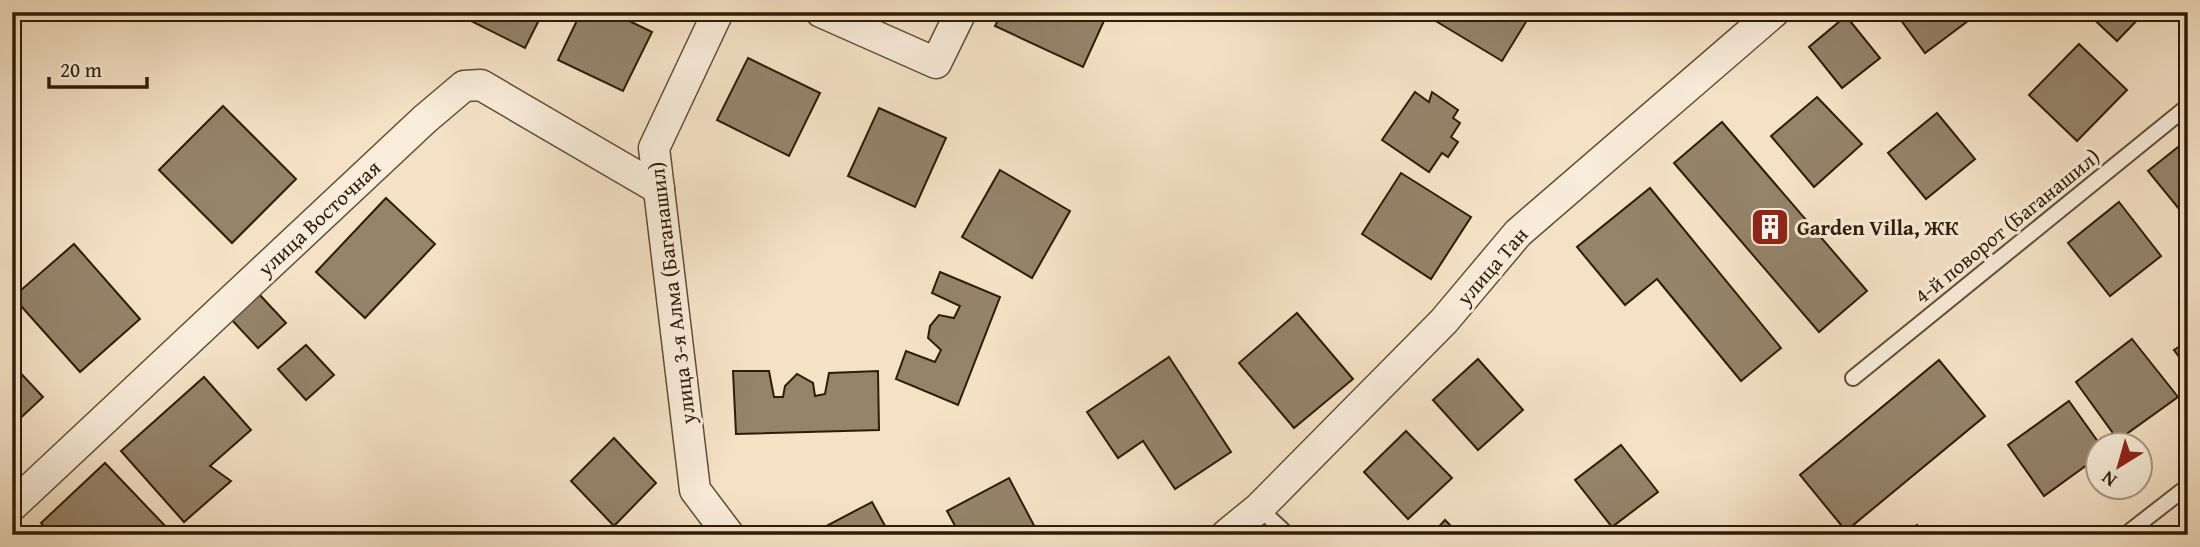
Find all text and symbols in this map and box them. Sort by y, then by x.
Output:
scale bar [49,46,147,90]
text: 20 m [60,54,102,85]
street label: 4-й поворот (Баганашил) [1907,141,2107,311]
street label: улица Восточная [250,152,388,284]
street label: улица 3-я Алма (Баганашил) [641,160,704,427]
building icon: Garden Villa, ЖК [1749,206,1791,248]
place label: Garden Villa, ЖК [1797,212,1959,243]
street label: улица Тан [1448,220,1535,313]
north arrow [2084,432,2154,502]
text: N [2095,464,2122,495]

